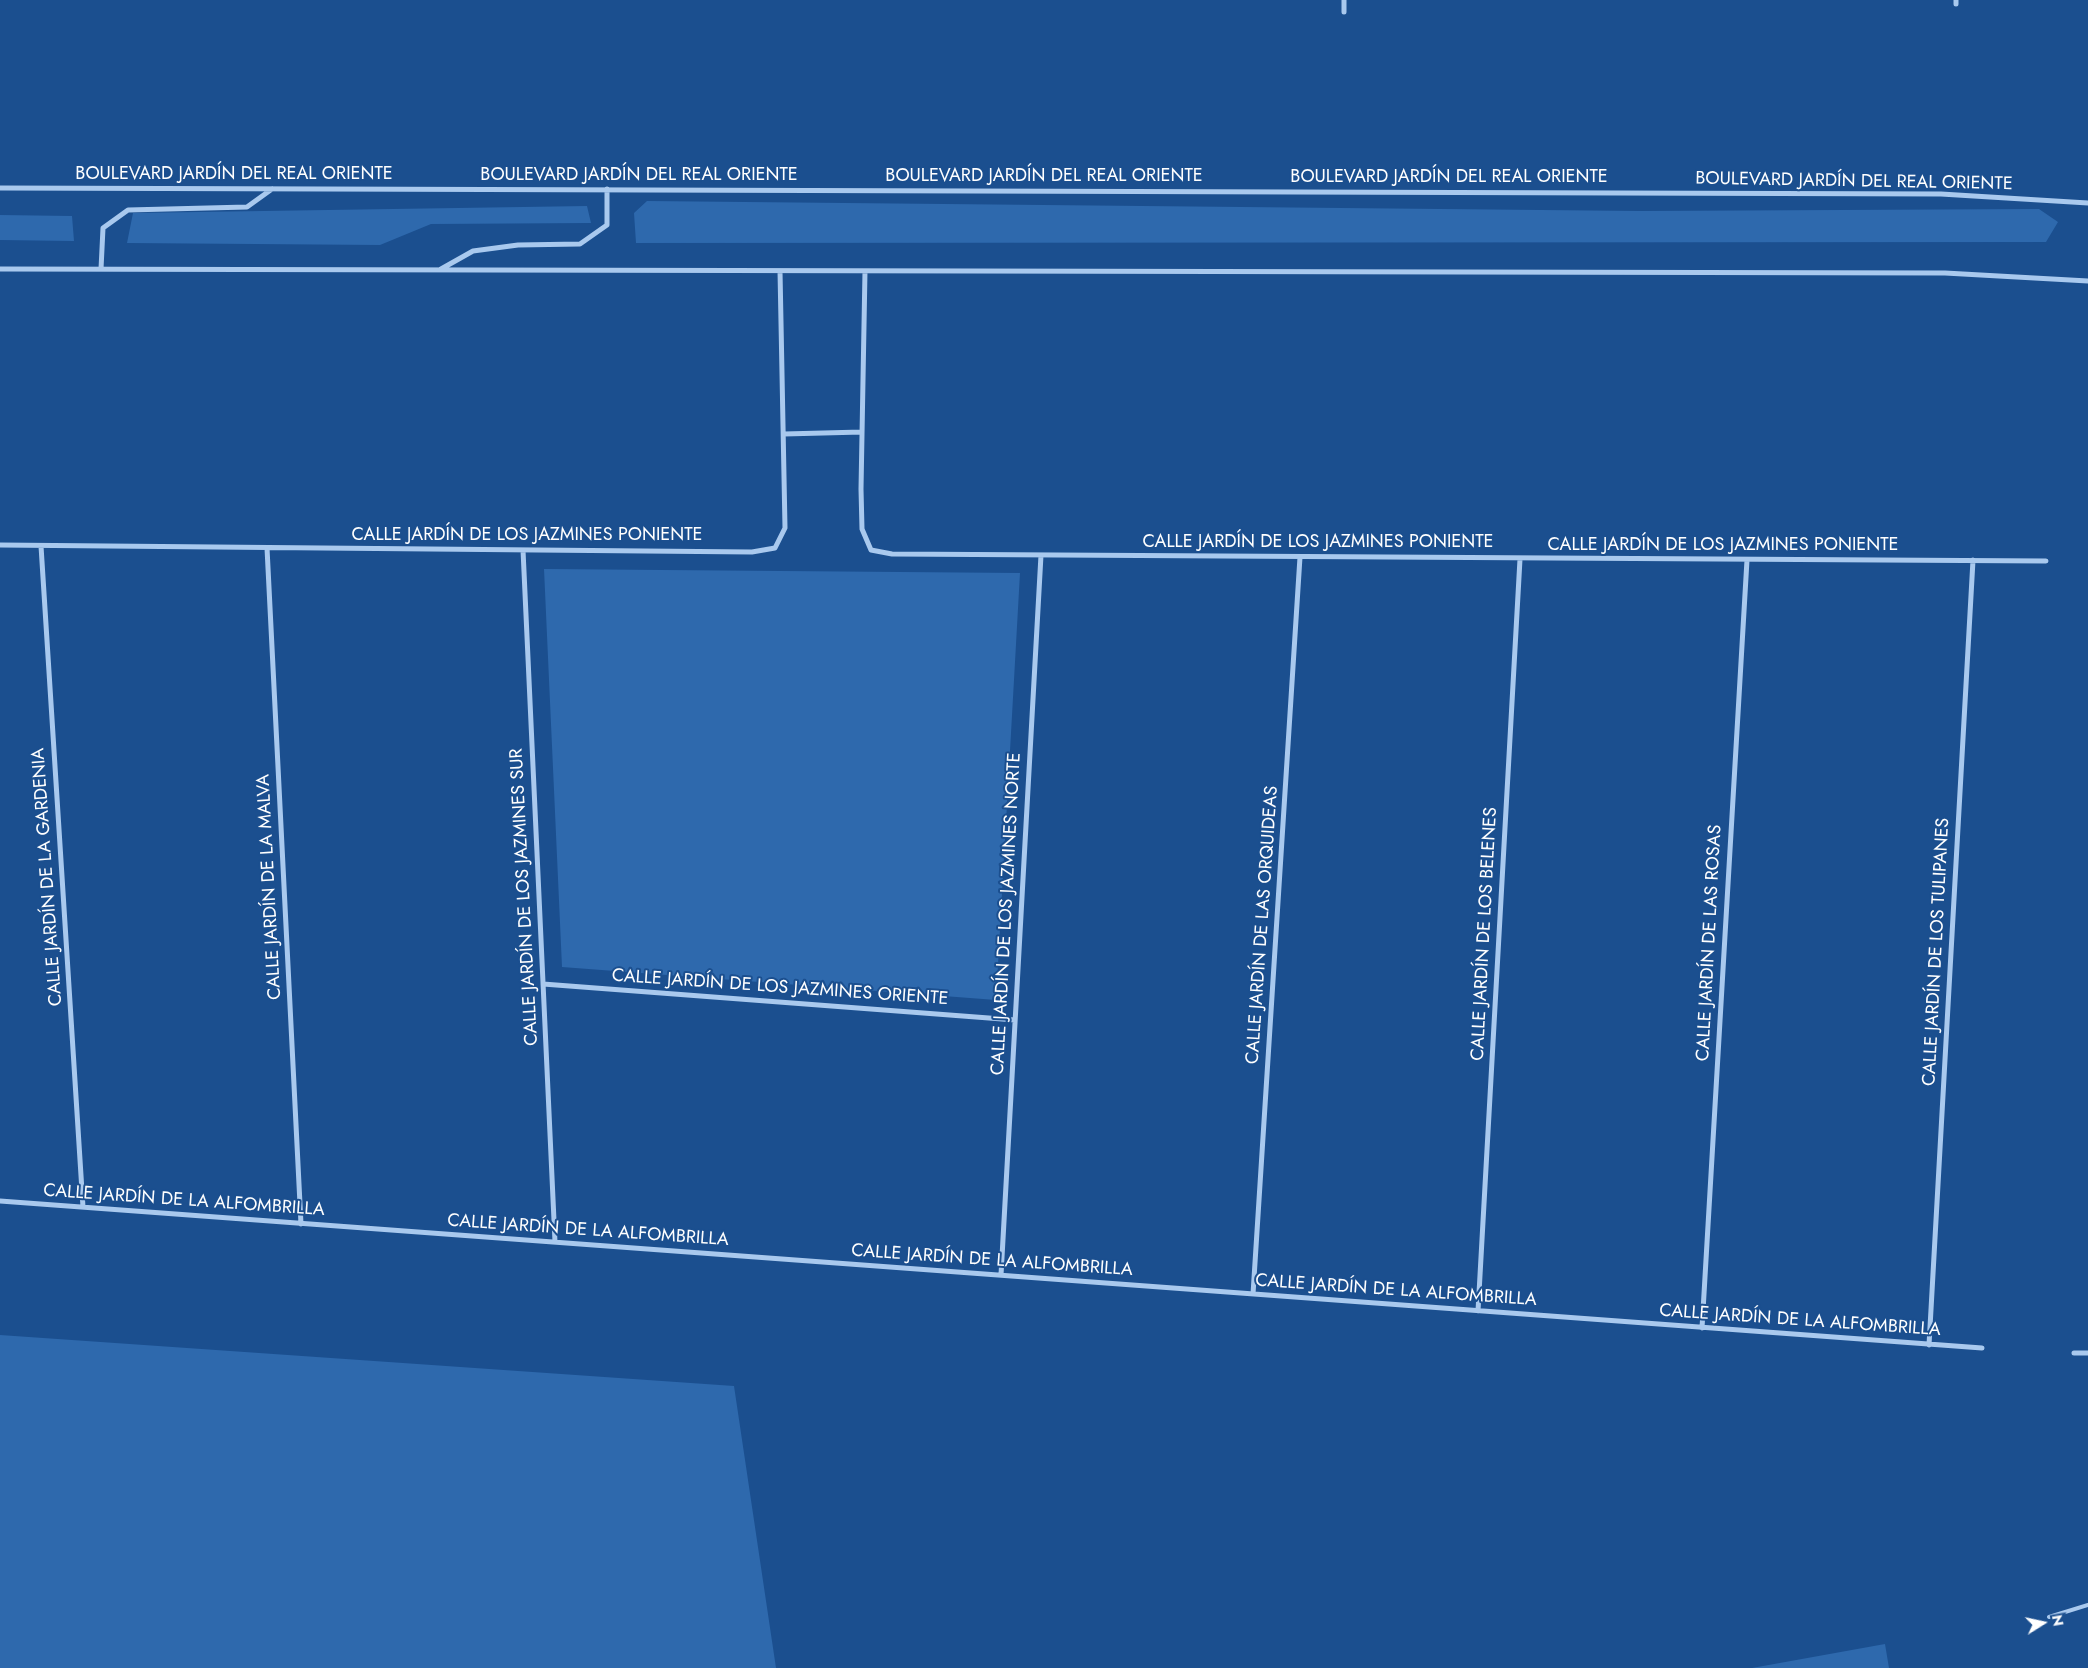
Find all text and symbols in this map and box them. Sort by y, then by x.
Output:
street label: BOULEVARD JARDÍN DEL REAL ORIENTE [75,164,393,186]
street label: BOULEVARD JARDÍN DEL REAL ORIENTE [480,165,798,187]
street label: BOULEVARD JARDÍN DEL REAL ORIENTE [885,166,1203,188]
street label: BOULEVARD JARDÍN DEL REAL ORIENTE [1290,167,1608,189]
street label: BOULEVARD JARDÍN DEL REAL ORIENTE [1695,168,2013,196]
street label: CALLE JARDÍN DE LOS JAZMINES PONIENTE [352,525,702,547]
street label: CALLE JARDÍN DE LOS JAZMINES PONIENTE [1143,532,1493,554]
street label: CALLE JARDÍN DE LOS JAZMINES PONIENTE [1548,535,1898,557]
street label: CALLE JARDÍN DE LA GARDENIA [28,747,68,1007]
street label: CALLE JARDÍN DE LOS JAZMINES SUR [506,748,544,1046]
street label: CALLE JARDÍN DE LOS JAZMINES NORTE [988,752,1026,1076]
street label: CALLE JARDÍN DE LA MALVA [253,774,287,1000]
street label: CALLE JARDÍN DE LAS ORQUIDEAS [1242,785,1284,1065]
street label: CALLE JARDÍN DE LOS BELENES [1468,807,1502,1061]
street label: CALLE JARDÍN DE LOS TULIPANES [1919,817,1955,1087]
street label: CALLE JARDÍN DE LAS ROSAS [1693,824,1727,1062]
street label: CALLE JARDÍN DE LOS JAZMINES ORIENTE [611,965,949,1011]
street label: CALLE JARDÍN DE LA ALFOMBRILLA [43,1180,325,1222]
street label: CALLE JARDÍN DE LA ALFOMBRILLA [447,1210,729,1252]
street label: CALLE JARDÍN DE LA ALFOMBRILLA [851,1240,1133,1282]
street label: CALLE JARDÍN DE LA ALFOMBRILLA [1255,1270,1537,1312]
street label: CALLE JARDÍN DE LA ALFOMBRILLA [1659,1300,1941,1342]
north arrow [2018,1598,2068,1648]
text: N [2047,1613,2069,1628]

